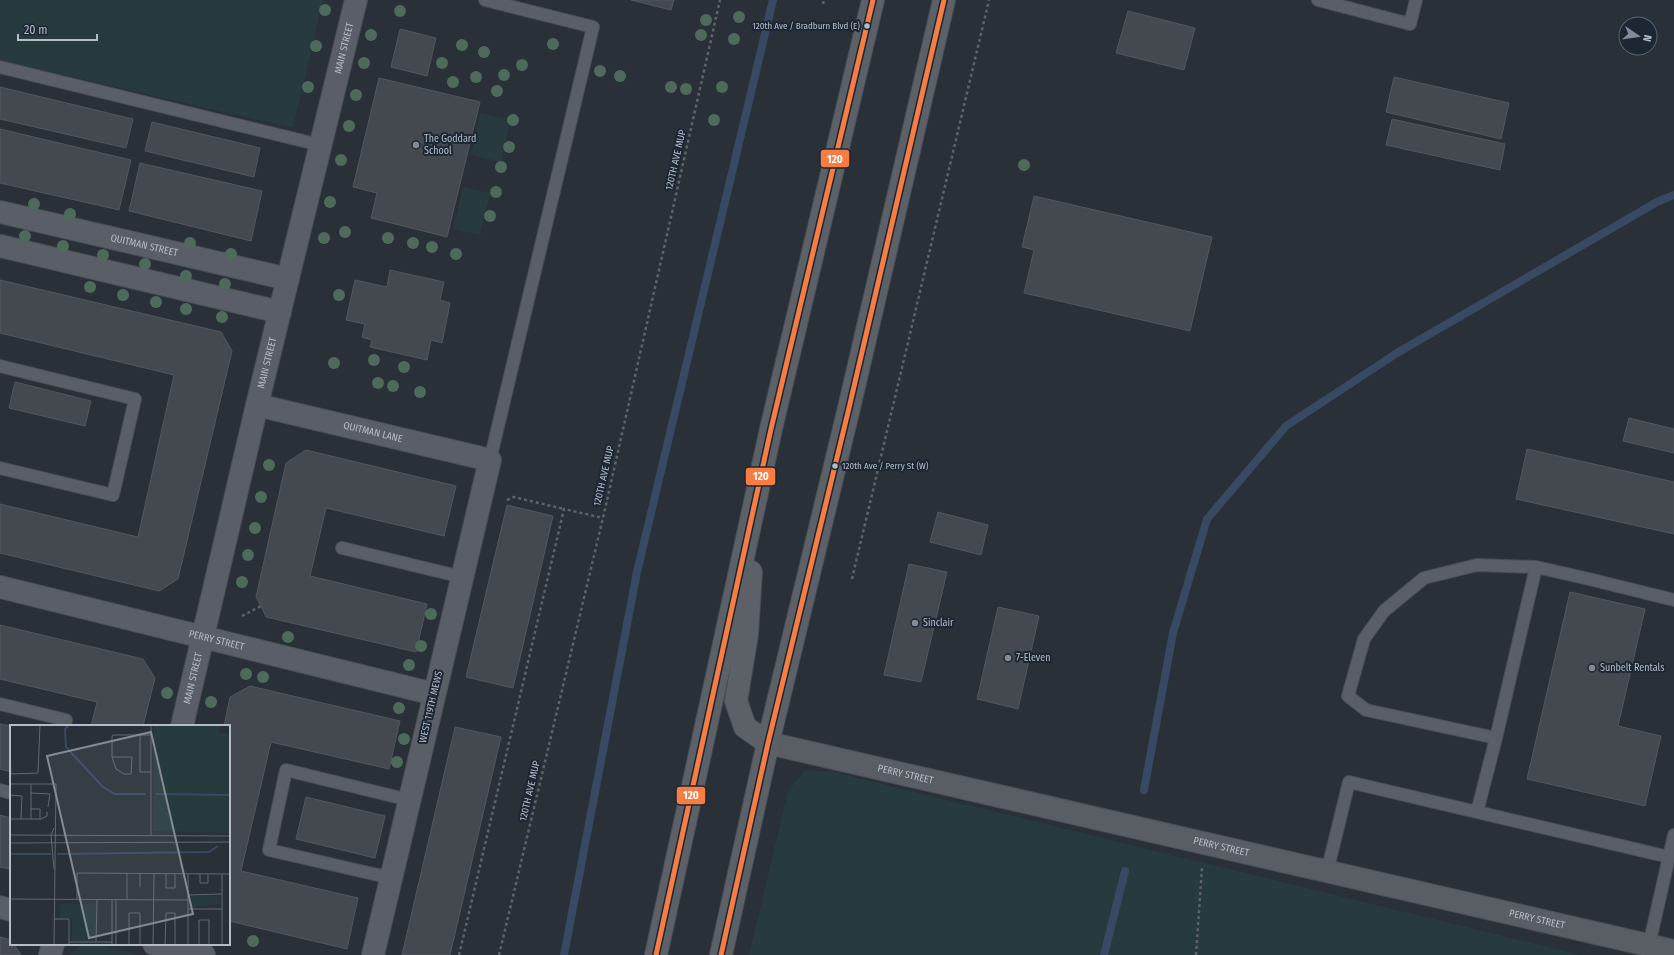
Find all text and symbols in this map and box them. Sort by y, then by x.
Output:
scale bar [18,16,97,42]
north arrow [1618,16,1658,56]
street label: MAIN STREET [332,21,356,75]
place label: 120th Ave / Bradburn Blvd (E) [752,21,860,31]
marker: 120th Ave / Bradburn Blvd (E) [862,21,872,31]
text: 20 m [24,23,48,37]
text: N [1640,33,1654,43]
street label: 120TH AVE MUP [663,129,689,191]
place label: The Goddard School [424,133,476,157]
marker: The Goddard School [411,140,421,150]
line badge: 120 [820,149,850,168]
text: 120 [827,153,843,166]
street label: QUITMAN STREET [109,232,179,259]
street label: MAIN STREET [255,336,279,390]
street label: QUITMAN LANE [342,420,404,445]
street label: 120TH AVE MUP [591,445,617,507]
marker: 120th Ave / Perry St (W) [830,461,840,471]
place label: 120th Ave / Perry St (W) [842,461,929,471]
line badge: 120 [745,467,776,486]
text: 120 [753,470,769,483]
place label: Sinclair [923,617,954,629]
marker: Sinclair [910,618,920,628]
street label: PERRY STREET [187,628,246,653]
street label: MAIN STREET [181,651,205,705]
place label: 7-Eleven [1016,652,1050,664]
marker: 7-Eleven [1003,653,1013,663]
place label: Sunbelt Rentals [1600,662,1664,674]
marker: Sunbelt Rentals [1587,663,1597,673]
street label: WEST 119TH MEWS [417,670,445,744]
inset map [10,725,230,945]
street label: 120TH AVE MUP [517,760,543,822]
street label: PERRY STREET [876,762,935,787]
line badge: 120 [676,786,706,805]
text: 120 [683,789,699,802]
street label: PERRY STREET [1192,835,1251,859]
street label: PERRY STREET [1508,907,1566,932]

